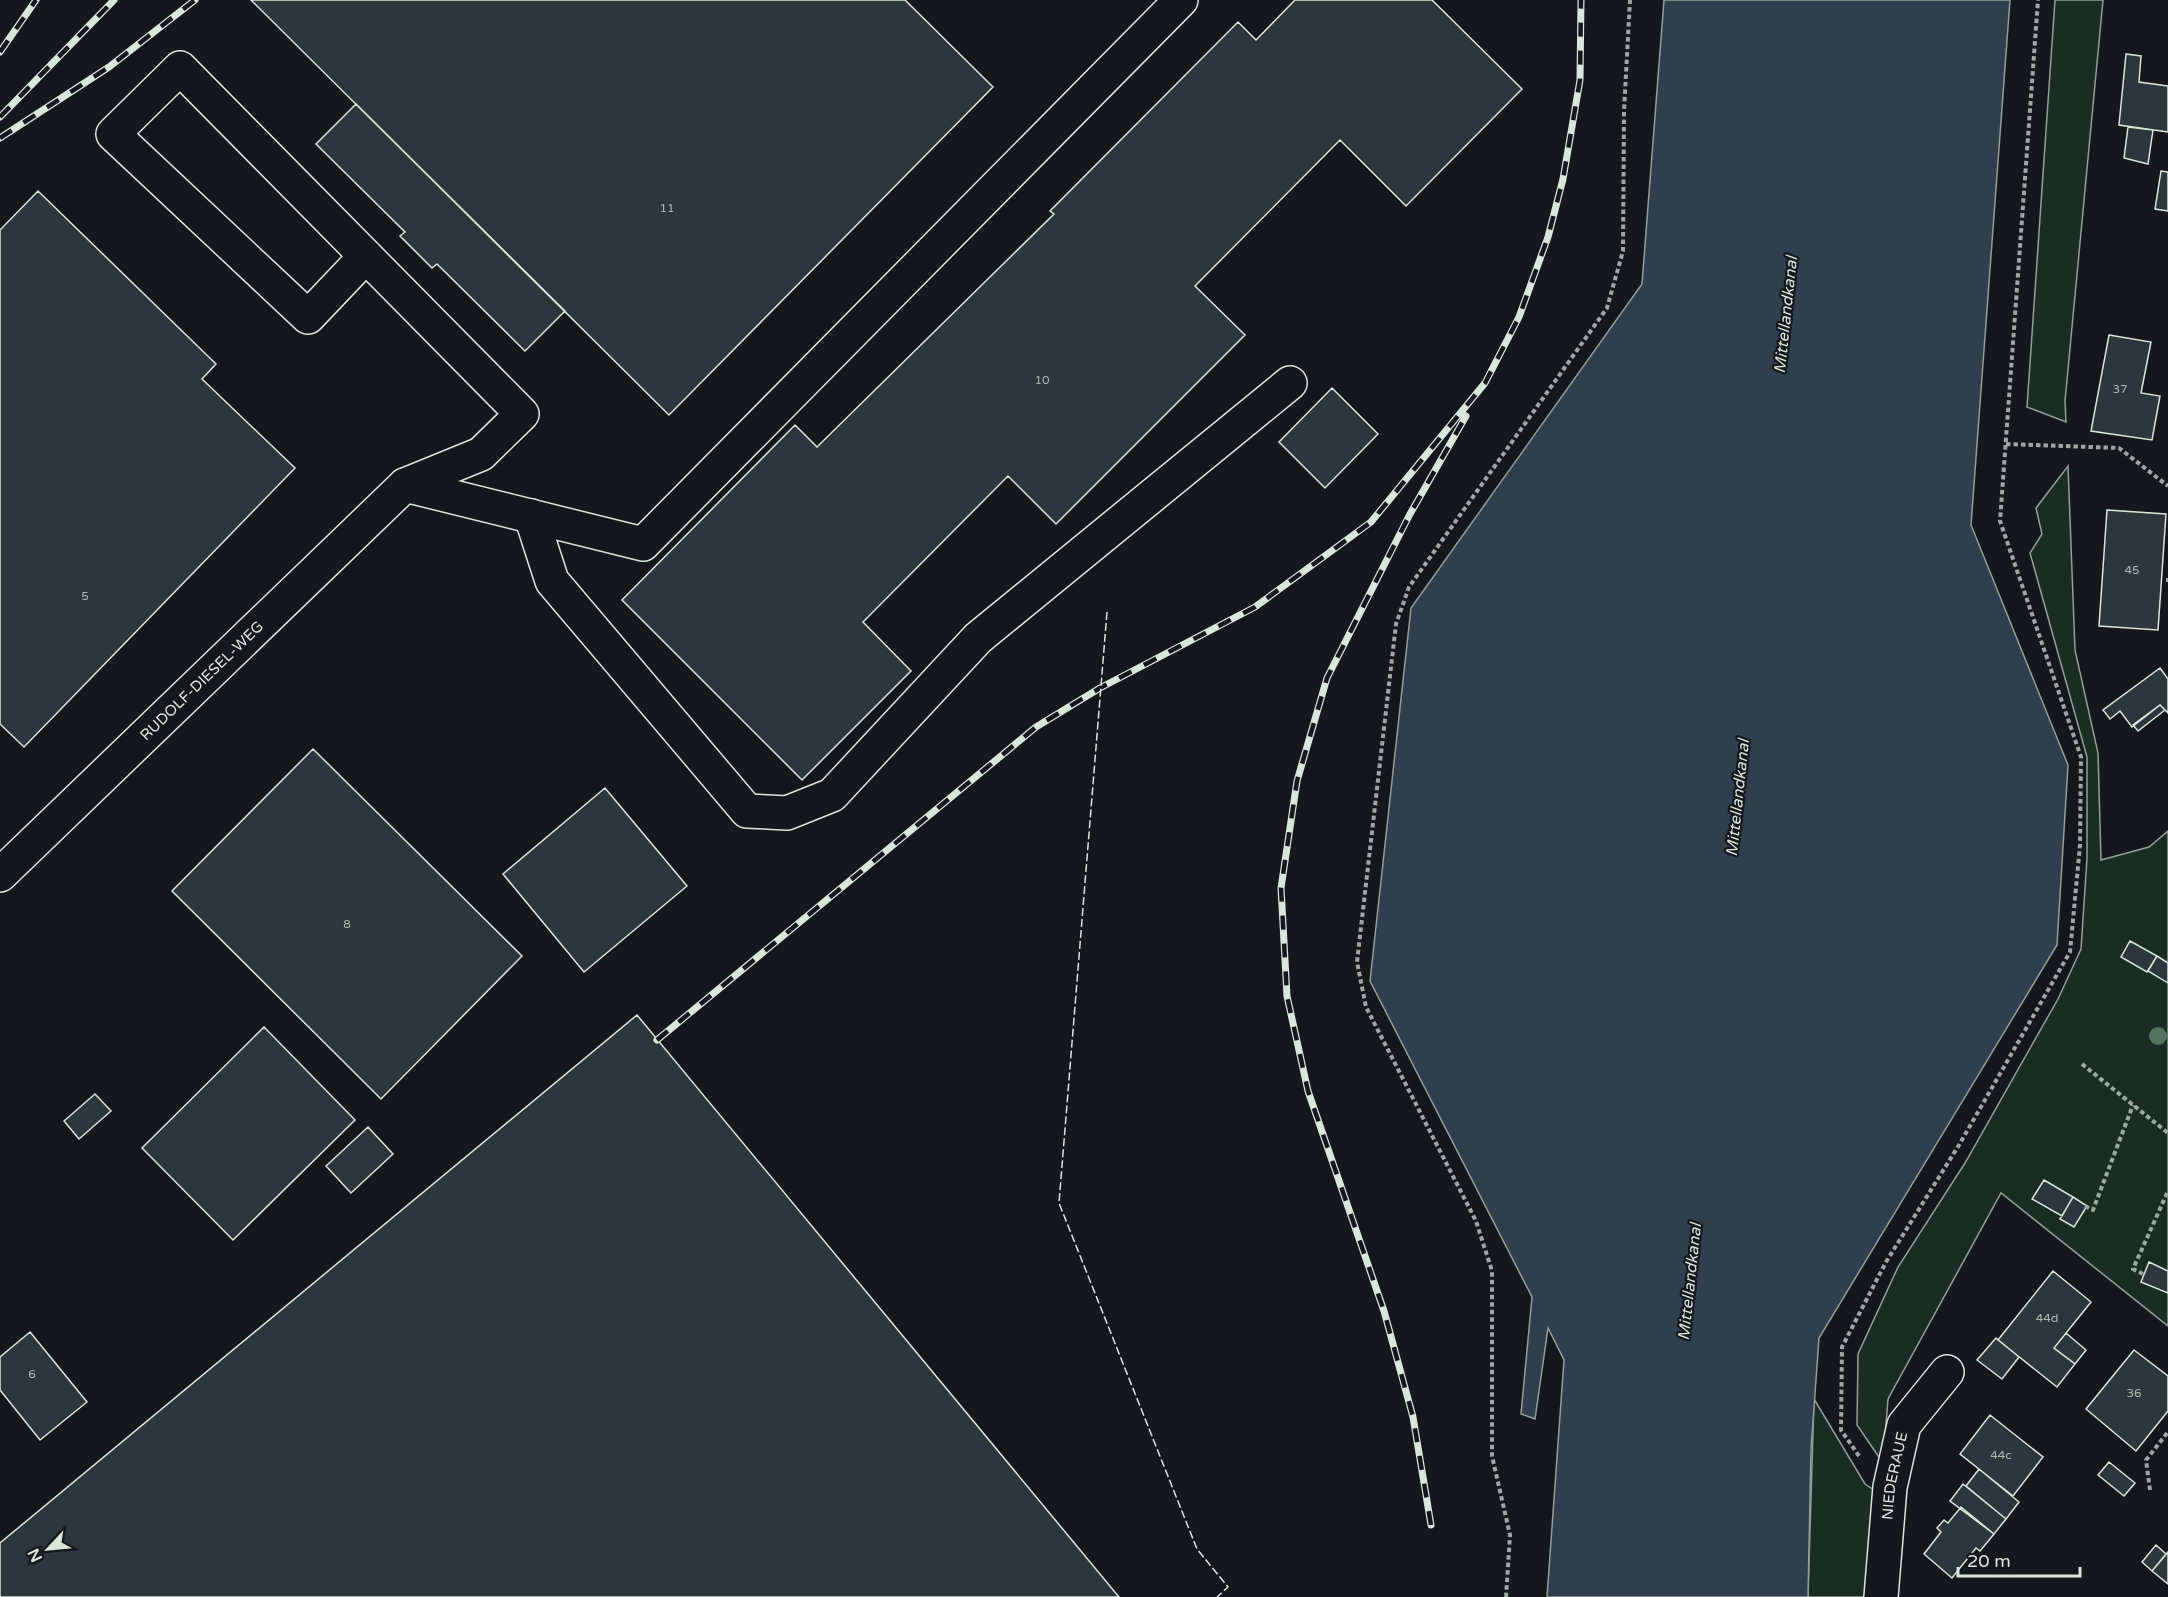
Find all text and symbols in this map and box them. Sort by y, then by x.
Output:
house number: 11 [659,201,675,215]
water label: Mittellandkanal [1770,254,1802,374]
house number: 10 [1034,373,1050,387]
house number: 37 [2112,382,2128,396]
house number: 45 [2124,563,2140,577]
house number: 5 [81,589,89,603]
street label: RUDOLF-DIESEL-WEG [136,617,267,744]
water label: Mittellandkanal [1722,737,1754,857]
house number: 8 [343,917,351,931]
water label: Mittellandkanal [1674,1221,1706,1341]
house number: 44d [2036,1311,2058,1325]
house number: 6 [28,1367,36,1381]
house number: 36 [2126,1386,2142,1400]
street label: NIEDERAUE [1878,1430,1911,1521]
house number: 44c [1990,1448,2012,1462]
north arrow [18,1519,78,1579]
scale bar [1958,1540,2080,1578]
text: N [24,1545,47,1565]
text: 20 m [1967,1550,2011,1572]

